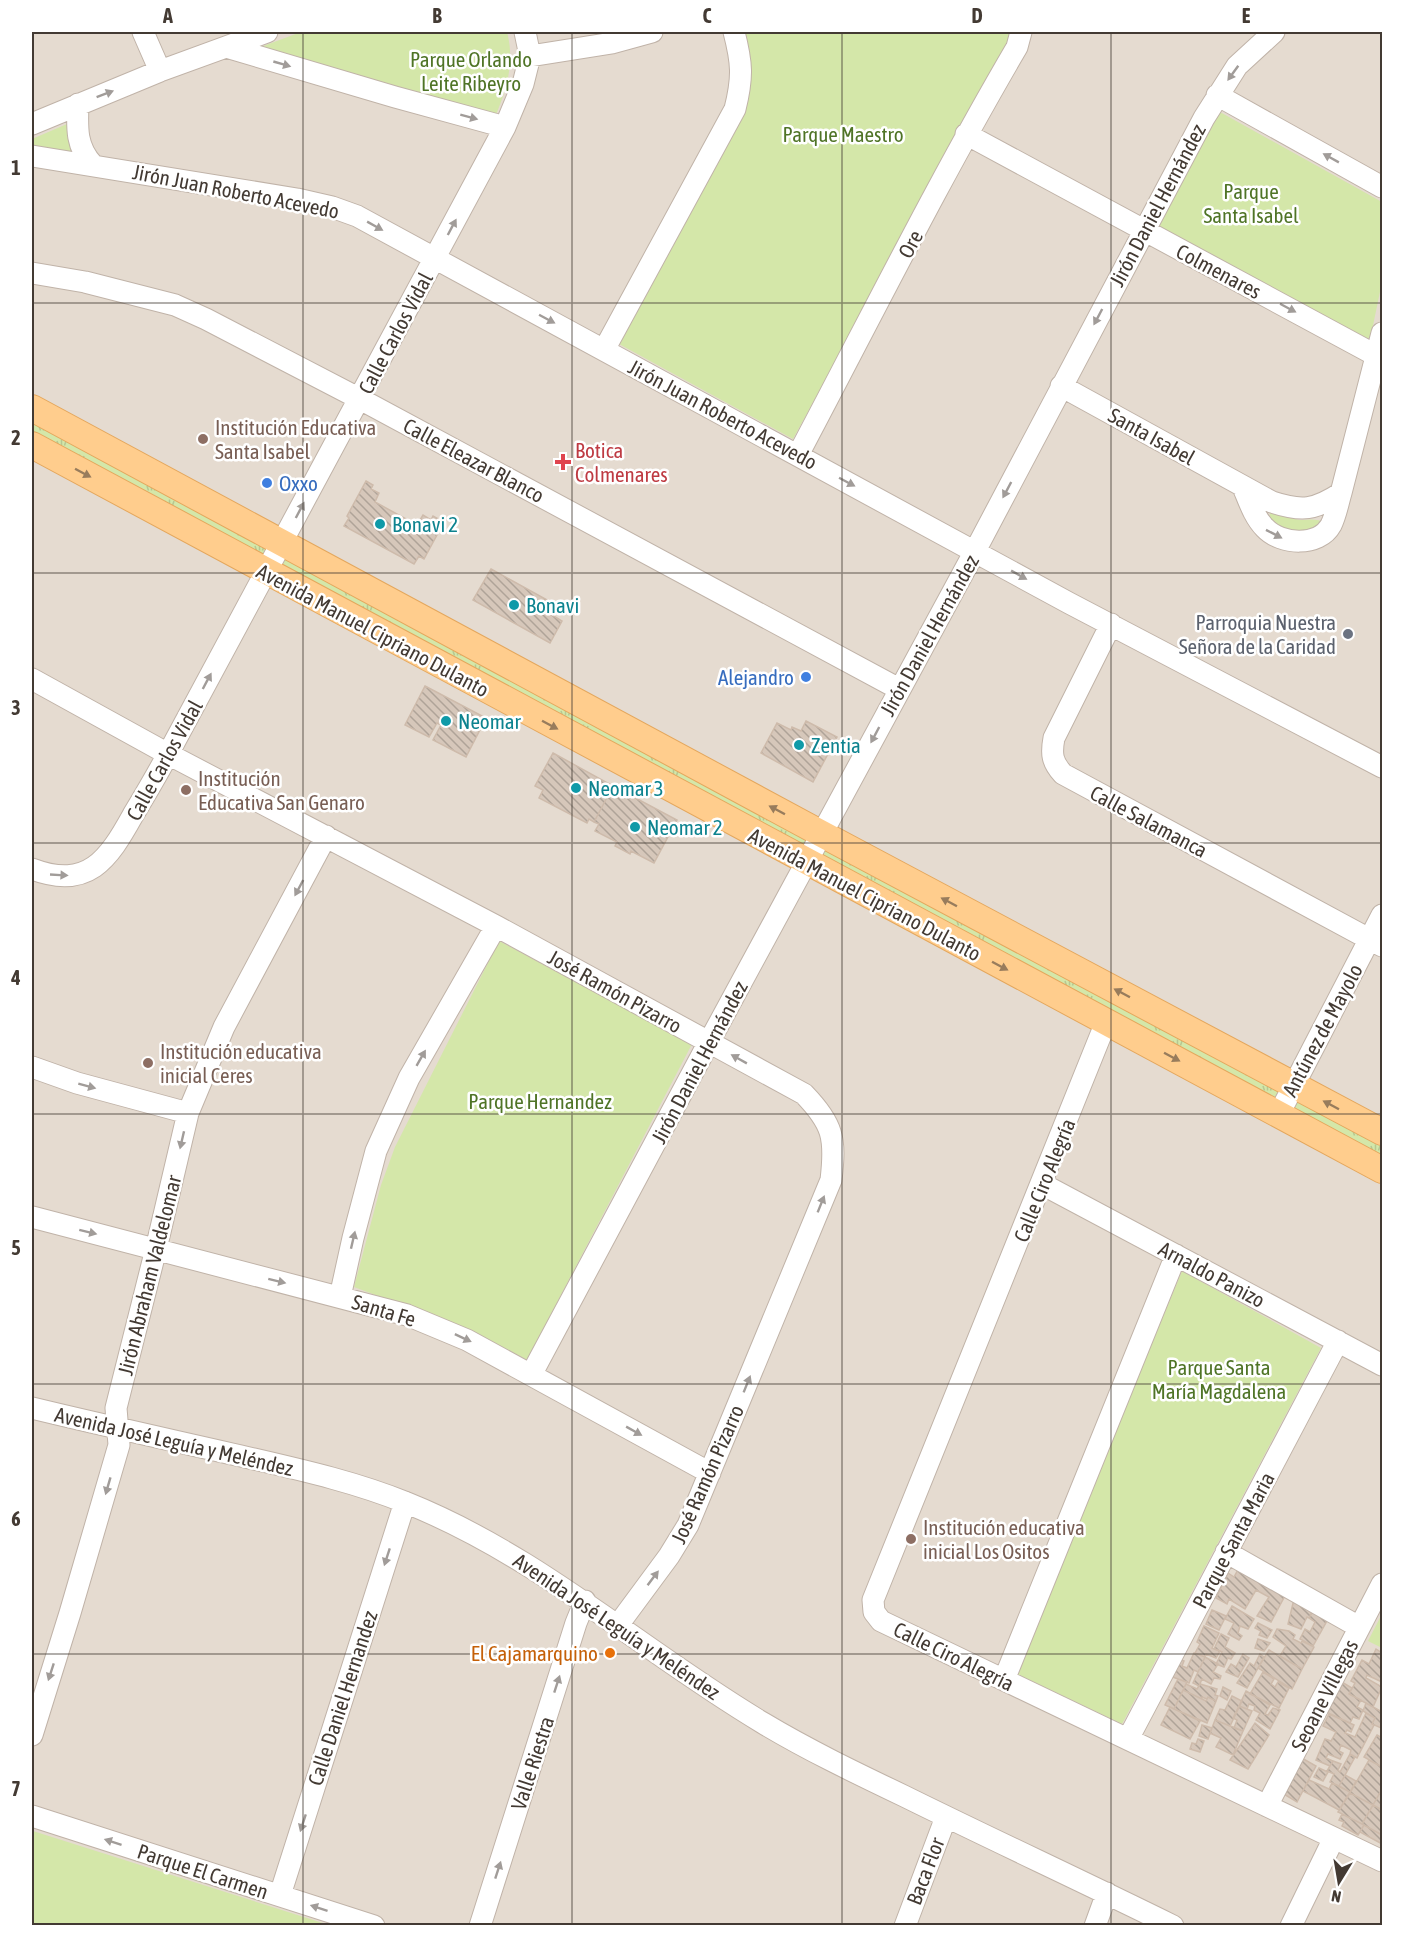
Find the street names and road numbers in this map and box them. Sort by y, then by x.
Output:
street label: Jirón Daniel Hernández [1104,119,1210,290]
street label: Jirón Juan Roberto Acevedo [131,159,341,223]
street label: Ore [893,226,927,262]
street label: Colmenares [1172,239,1266,303]
street label: Calle Carlos Vidal [353,268,437,398]
street label: Jirón Juan Roberto Acevedo [625,354,821,474]
street label: Santa Isabel [1105,402,1200,470]
street label: Calle Eleazar Blanco [400,413,548,507]
street label: Jirón Daniel Hernández [875,550,983,720]
street label: Avenida Manuel Cipriano Dulanto [253,559,493,701]
street label: Calle Carlos Vidal [121,695,207,824]
street label: Calle Salamanca [1086,780,1212,862]
street label: Avenida Manuel Cipriano Dulanto [745,823,985,965]
street label: José Ramón Pizarro [544,944,686,1038]
street label: Antúnez de Mayolo [1277,960,1367,1100]
street label: Jirón Daniel Hernández [646,976,752,1147]
street label: Calle Ciro Alegría [1008,1115,1080,1245]
street label: Jirón Abraham Valdelomar [113,1172,186,1377]
street label: Arnaldo Panizo [1155,1236,1269,1312]
street label: Santa Fe [349,1289,419,1331]
street label: José Ramón Pizarro [666,1401,748,1547]
street label: Avenida José Leguía y Meléndez [52,1402,296,1480]
street label: Parque Santa Maria [1187,1468,1279,1612]
street label: Avenida José Leguía y Meléndez [509,1548,725,1704]
street label: Calle Daniel Hernandez [302,1607,382,1788]
street label: Calle Ciro Alegría [890,1617,1018,1695]
street label: Seoane Villegas [1286,1635,1362,1755]
street label: Valle Riestra [506,1713,558,1813]
street label: Baca Flor [901,1833,949,1908]
street label: Parque El Carmen [135,1839,271,1903]

